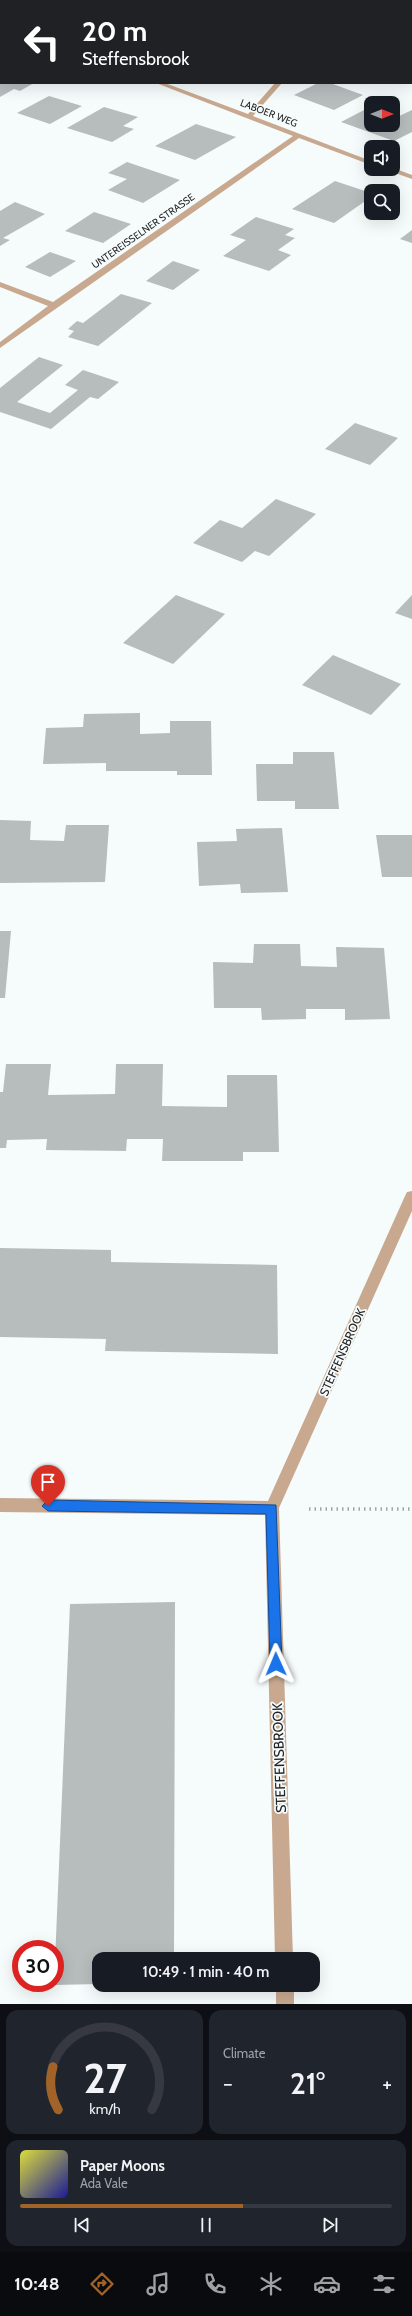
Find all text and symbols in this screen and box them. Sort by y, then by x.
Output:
text: 20 m [82,14,147,48]
icon: left [16,16,68,68]
text: Steffensbrook [82,48,189,70]
street label: LABOER WEG [239,96,300,130]
north arrow [364,96,400,132]
map controls [364,96,400,220]
button: sound [364,140,400,176]
button: search [364,184,400,220]
street label: UNTEREISSELNER STRASSE [89,190,197,272]
street label: STEFFENSBROOK [316,1306,368,1398]
pin [31,1465,65,1506]
icon: arrive [37,1471,59,1493]
position arrow [255,1643,297,1685]
street label: STEFFENSBROOK [268,1703,290,1813]
speed limit sign: 30 [12,1940,64,1992]
text: 10:49 · 1 min · 40 m [143,1963,269,1981]
text: Climate [223,2045,265,2061]
text: 27 [83,2053,126,2103]
text: 21° [290,2065,325,2102]
text: − [223,2070,233,2097]
text: + [382,2070,392,2097]
text: km/h [89,2100,120,2118]
text: Paper Moons [80,2157,165,2175]
text: Ada Vale [80,2175,128,2191]
icon: previous [71,2214,93,2236]
icon: pause [195,2214,217,2236]
icon: next [319,2214,341,2236]
icon: directions [88,2270,116,2298]
icon: music [144,2270,172,2298]
icon: phone [201,2270,229,2298]
icon: climate [257,2270,285,2298]
icon: car [313,2270,341,2298]
icon: filters [370,2270,398,2298]
text: 10:48 [14,2273,60,2295]

